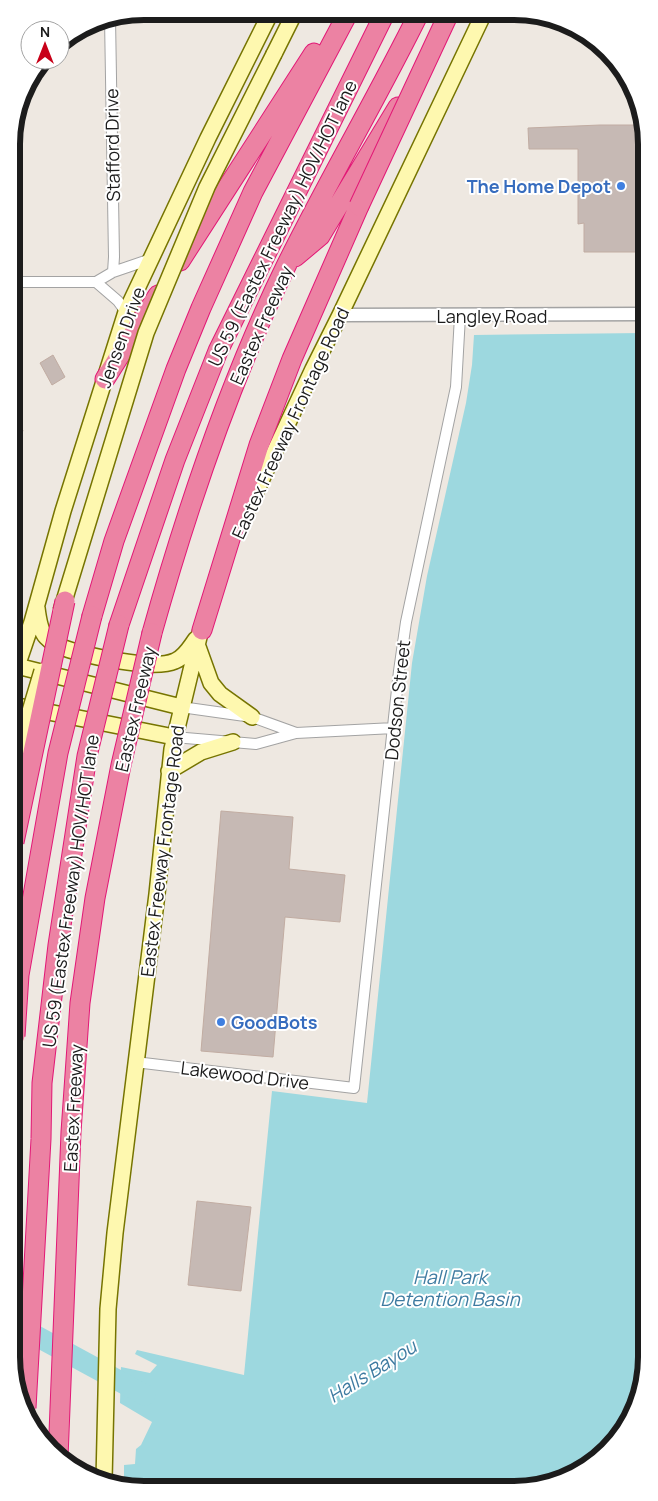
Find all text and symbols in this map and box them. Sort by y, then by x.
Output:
north arrow [20,20,70,70]
text: N [40,22,50,41]
street label: US 59 (Eastex Freeway) HOV/HOT lane [203,76,361,370]
street label: Stafford Drive [99,88,125,202]
place label: The Home Depot [467,174,611,198]
marker: The Home Depot [615,180,627,192]
street label: Eastex Freeway [225,262,297,388]
street label: Jensen Drive [92,283,150,391]
street label: Eastex Freeway Frontage Road [226,303,354,543]
street label: Langley Road [437,304,547,328]
street label: Dodson Street [379,639,415,761]
street label: Eastex Freeway [109,643,161,774]
street label: Eastex Freeway Frontage Road [135,724,189,978]
street label: US 59 (Eastex Freeway) HOV/HOT lane [36,733,104,1049]
place label: GoodBots [231,1010,318,1034]
marker: GoodBots [215,1016,227,1028]
street label: Eastex Freeway [58,1043,88,1173]
street label: Lakewood Drive [179,1055,311,1095]
water label: Hall Park Detention Basin [380,1264,520,1312]
water label: Halls Bayou [323,1333,423,1409]

